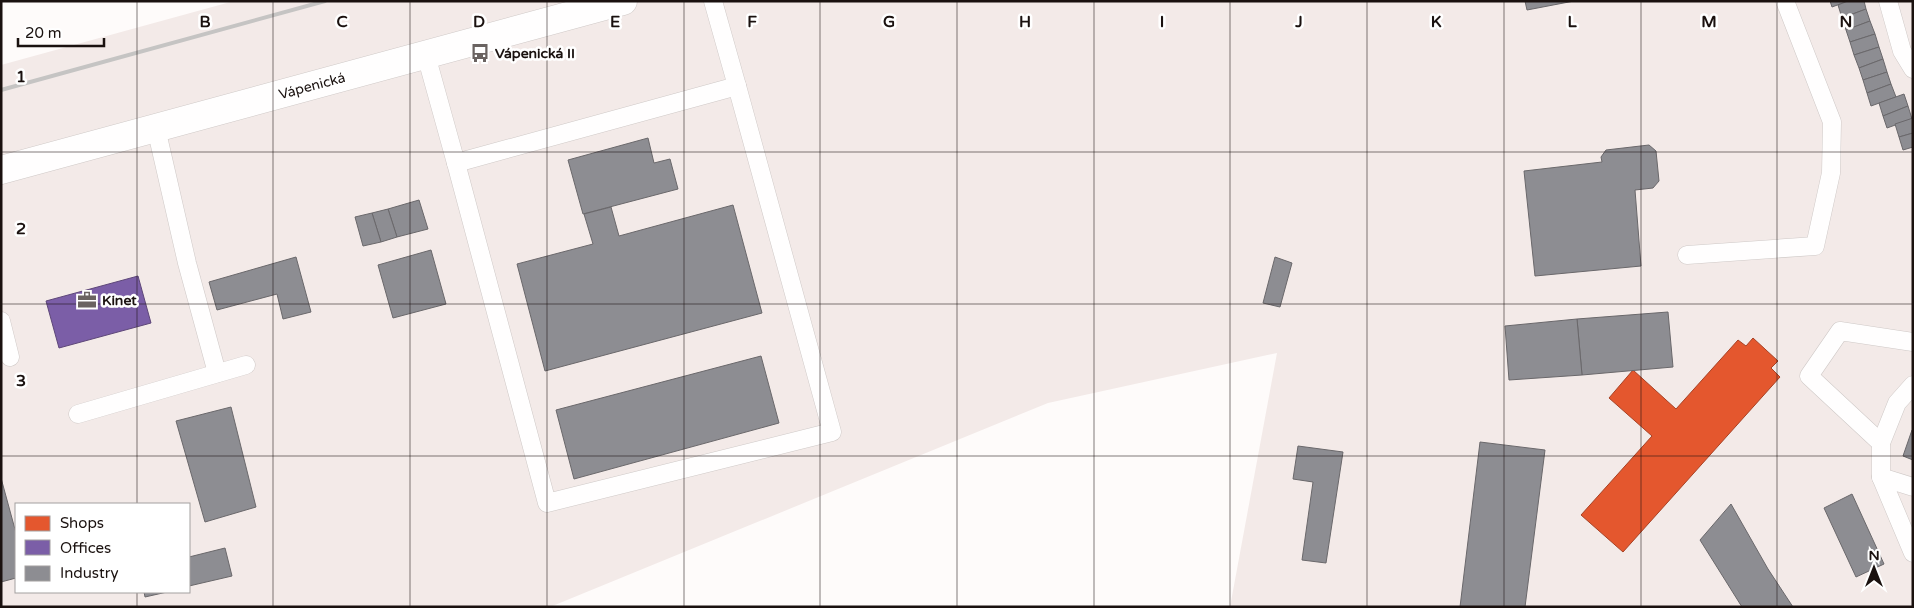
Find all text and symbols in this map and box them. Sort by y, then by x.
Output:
text: B [199,12,211,32]
text: C [336,12,348,32]
text: D [473,12,485,32]
text: E [610,12,620,32]
text: F [747,12,757,32]
text: G [883,12,895,32]
text: H [1019,12,1031,32]
text: I [1160,12,1164,32]
text: J [1294,12,1303,32]
text: K [1431,12,1442,32]
text: L [1567,12,1577,32]
text: M [1701,12,1717,32]
text: N [1840,12,1852,32]
scale bar [18,15,104,47]
text: 20 m [25,24,62,42]
bus stop icon: Vápenická II [469,42,491,64]
place label: Vápenická II [495,45,575,62]
text: 1 [16,67,26,87]
street label: Vápenická [277,69,347,103]
text: 2 [16,219,26,239]
office icon: Kinet [76,289,98,311]
place label: Kinet [102,292,137,309]
text: 3 [16,371,26,391]
legend [15,503,190,593]
text: Shops [60,514,104,532]
text: Offices [60,539,111,557]
north arrow [1849,543,1899,593]
text: N [1868,547,1880,564]
text: Industry [60,564,119,582]

